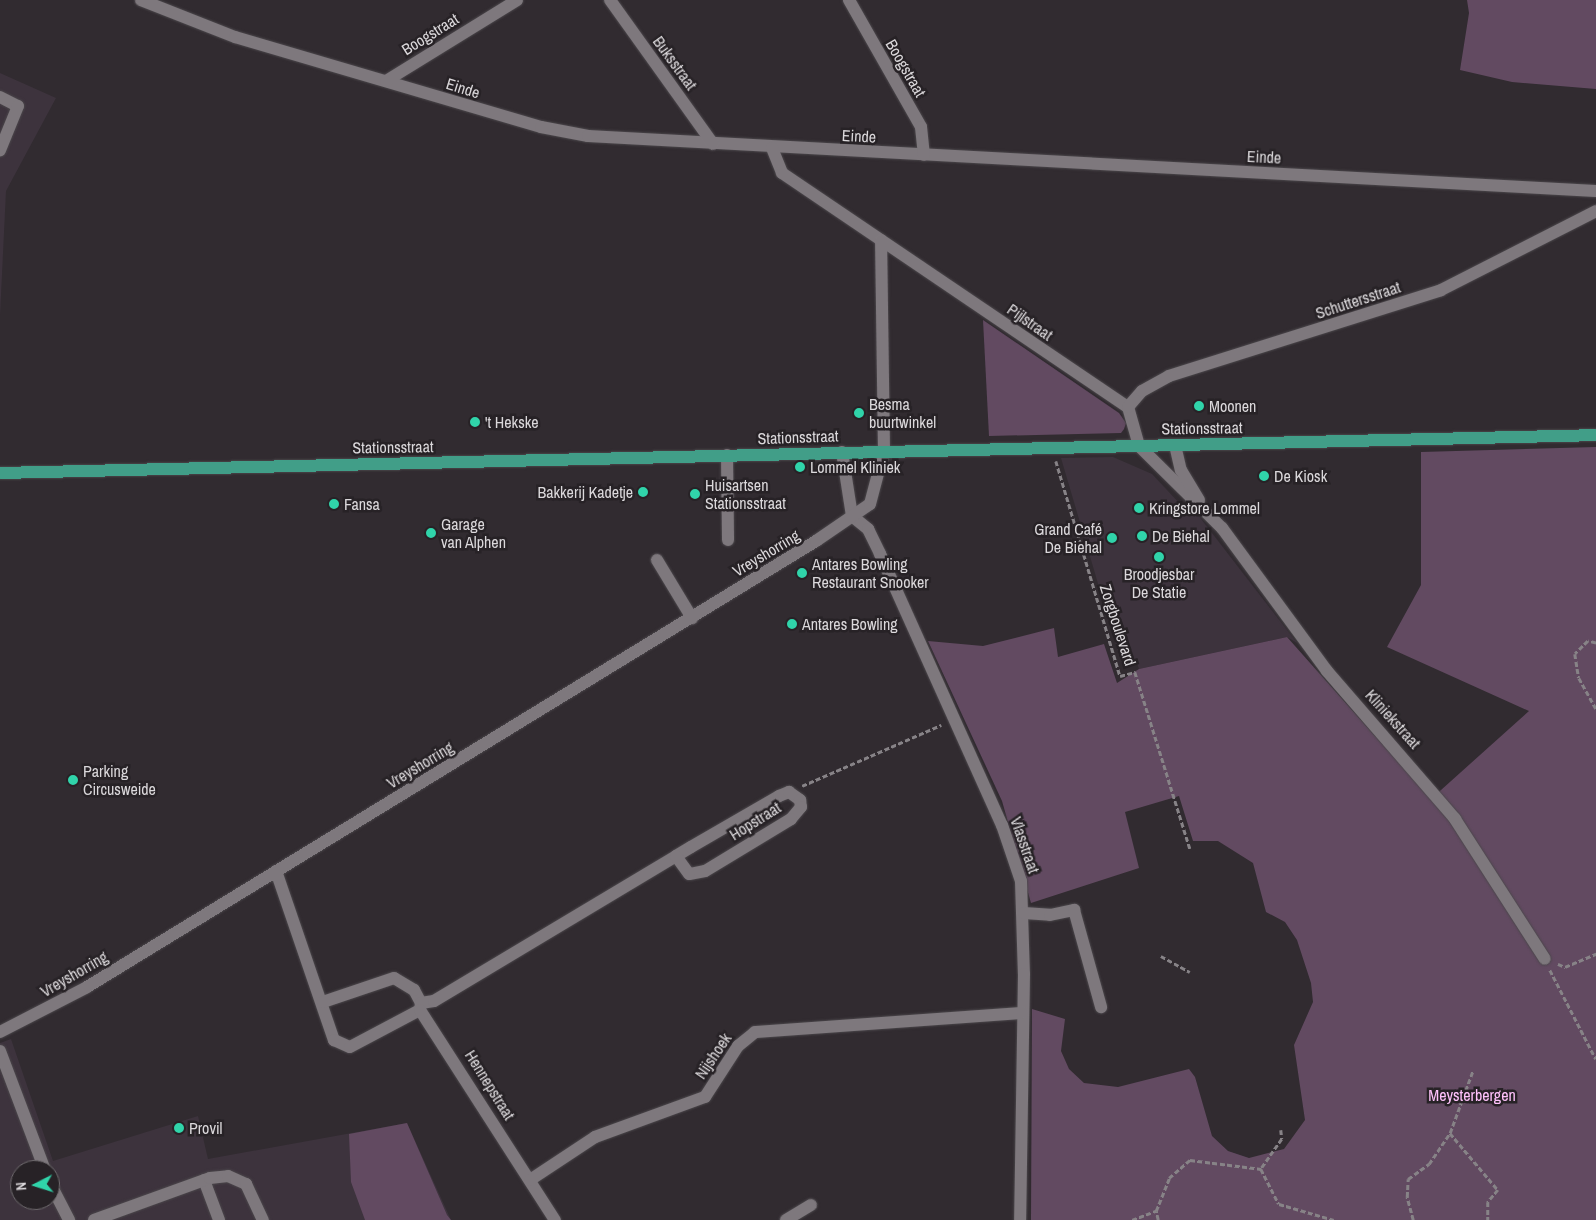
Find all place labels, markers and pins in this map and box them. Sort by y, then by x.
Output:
place label: Besma buurtwinkel [869,394,936,432]
place label: Moonen [1209,396,1256,416]
marker: Moonen [1193,400,1205,412]
marker: Besma buurtwinkel [853,407,865,419]
place label: 't Hekske [485,412,539,432]
marker: 't Hekske [469,416,481,428]
place label: Lommel Kliniek [810,457,900,477]
marker: Lommel Kliniek [794,461,806,473]
place label: De Kiosk [1274,466,1327,486]
marker: De Kiosk [1258,470,1270,482]
place label: Huisartsen Stationsstraat [705,475,786,513]
place label: Bakkerij Kadetje [537,482,633,502]
marker: Bakkerij Kadetje [637,486,649,498]
marker: Huisartsen Stationsstraat [689,488,701,500]
place label: Fansa [344,494,380,514]
marker: Fansa [328,498,340,510]
place label: Kringstore Lommel [1149,498,1260,518]
marker: Kringstore Lommel [1133,502,1145,514]
place label: Garage van Alphen [441,514,507,552]
place label: Grand Café De Biehal [1034,519,1102,557]
place label: De Biehal [1152,526,1210,546]
marker: Garage van Alphen [425,527,437,539]
marker: De Biehal [1136,530,1148,542]
marker: Grand Café De Biehal [1106,532,1118,544]
marker: Broodjesbar De Statie [1153,551,1165,563]
place label: Antares Bowling Restaurant Snooker [812,554,929,592]
place label: Broodjesbar De Statie [1124,564,1194,602]
marker: Antares Bowling Restaurant Snooker [796,567,808,579]
place label: Antares Bowling [802,614,898,634]
marker: Antares Bowling [786,618,798,630]
place label: Parking Circusweide [83,761,156,799]
marker: Parking Circusweide [67,774,79,786]
place label: Provil [189,1118,223,1138]
marker: Provil [173,1122,185,1134]

